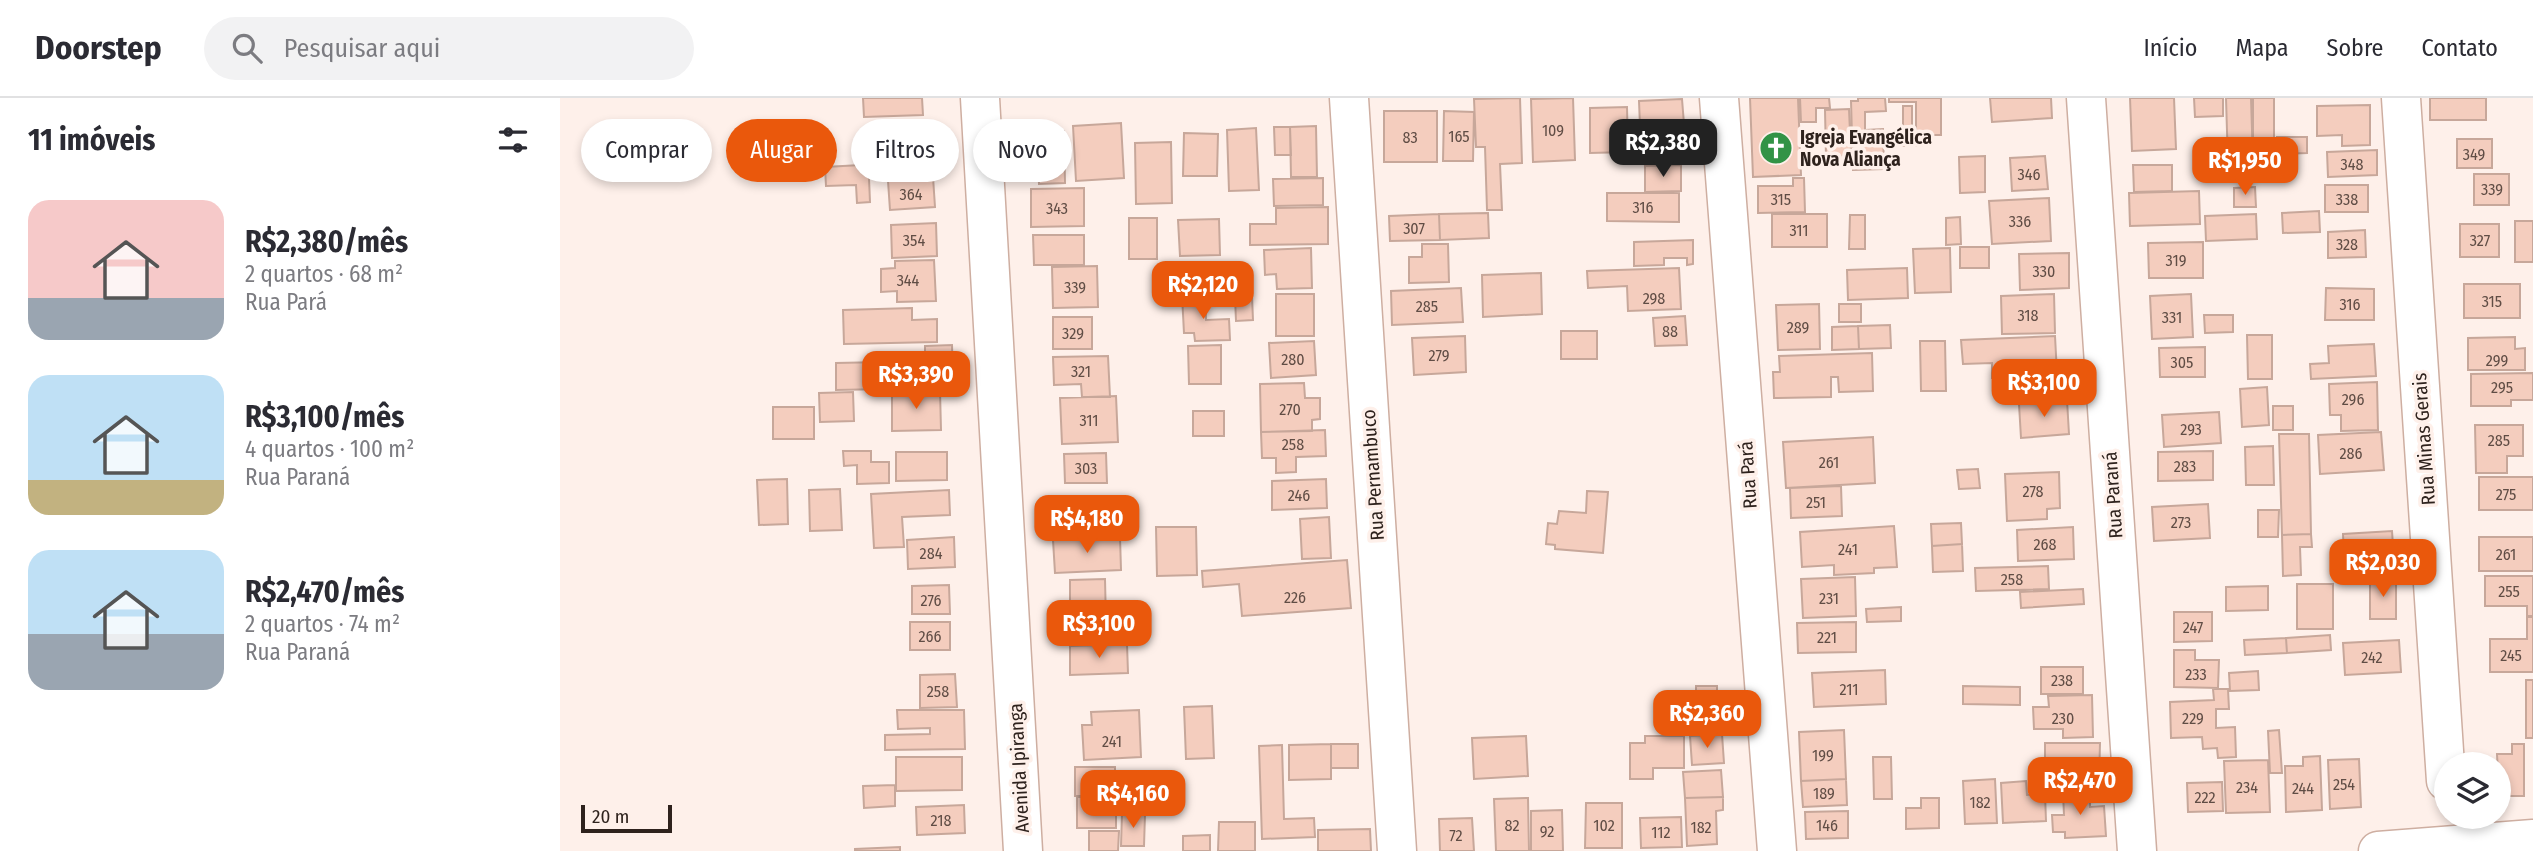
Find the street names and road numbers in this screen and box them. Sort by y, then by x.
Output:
street label: Rua Minas Gerais [2408,372,2440,506]
street label: Rua Pernambuco [1357,409,1389,541]
street label: Rua Pará [1734,440,1762,510]
street label: Rua Paraná [2098,451,2128,539]
street label: Avenida Ipiranga [1004,703,1034,833]

